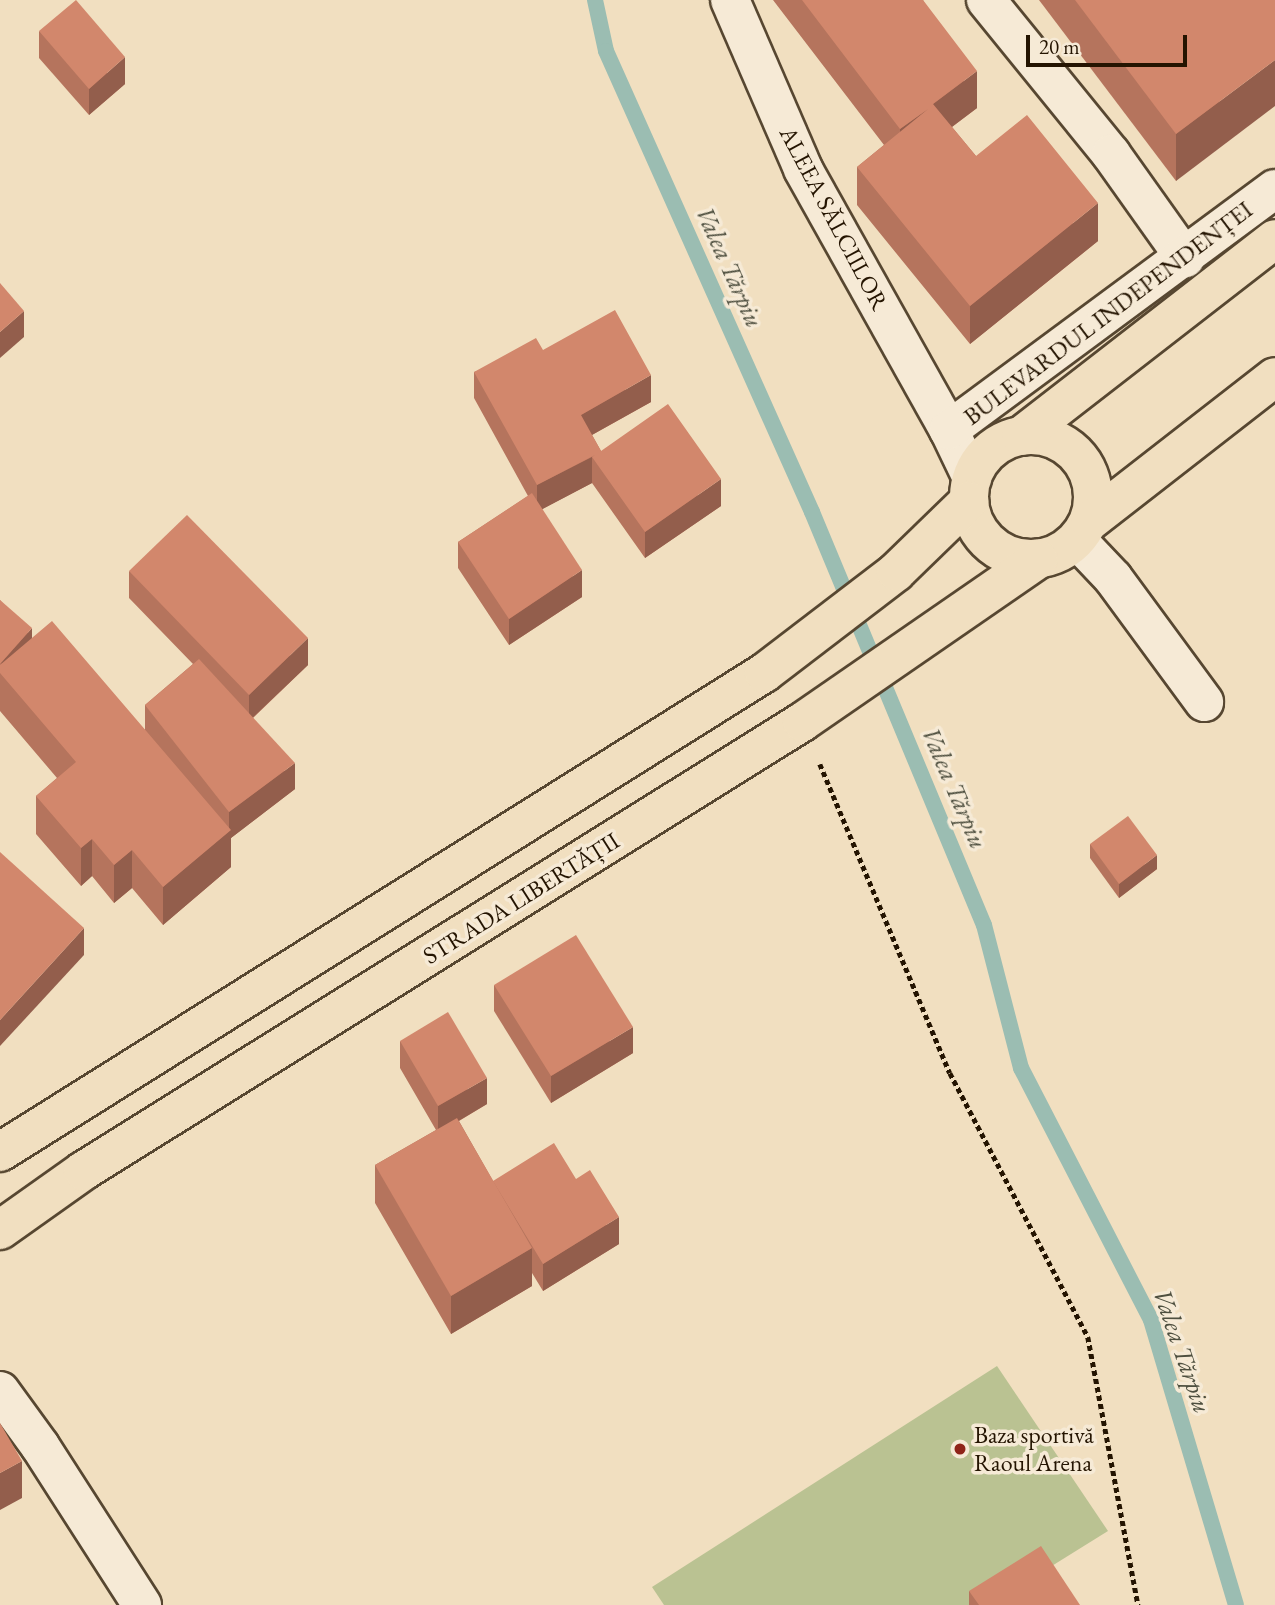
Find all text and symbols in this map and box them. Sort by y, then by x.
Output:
scale bar [1030,21,1191,65]
text: 20 m [1039,33,1080,60]
street label: ALEEA SĂLCIILOR [773,121,895,315]
street label: BULEVARDUL INDEPENDENȚEI [958,195,1258,431]
water label: Valea Tărpiu [688,202,770,332]
water label: Valea Tărpiu [914,722,994,854]
street label: STRADA LIBERTĂȚII [418,826,624,970]
water label: Valea Tărpiu [1146,1285,1218,1417]
place label: Baza sportivă Raoul Arena [974,1421,1094,1477]
marker: Baza sportivă Raoul Arena [952,1441,968,1457]

